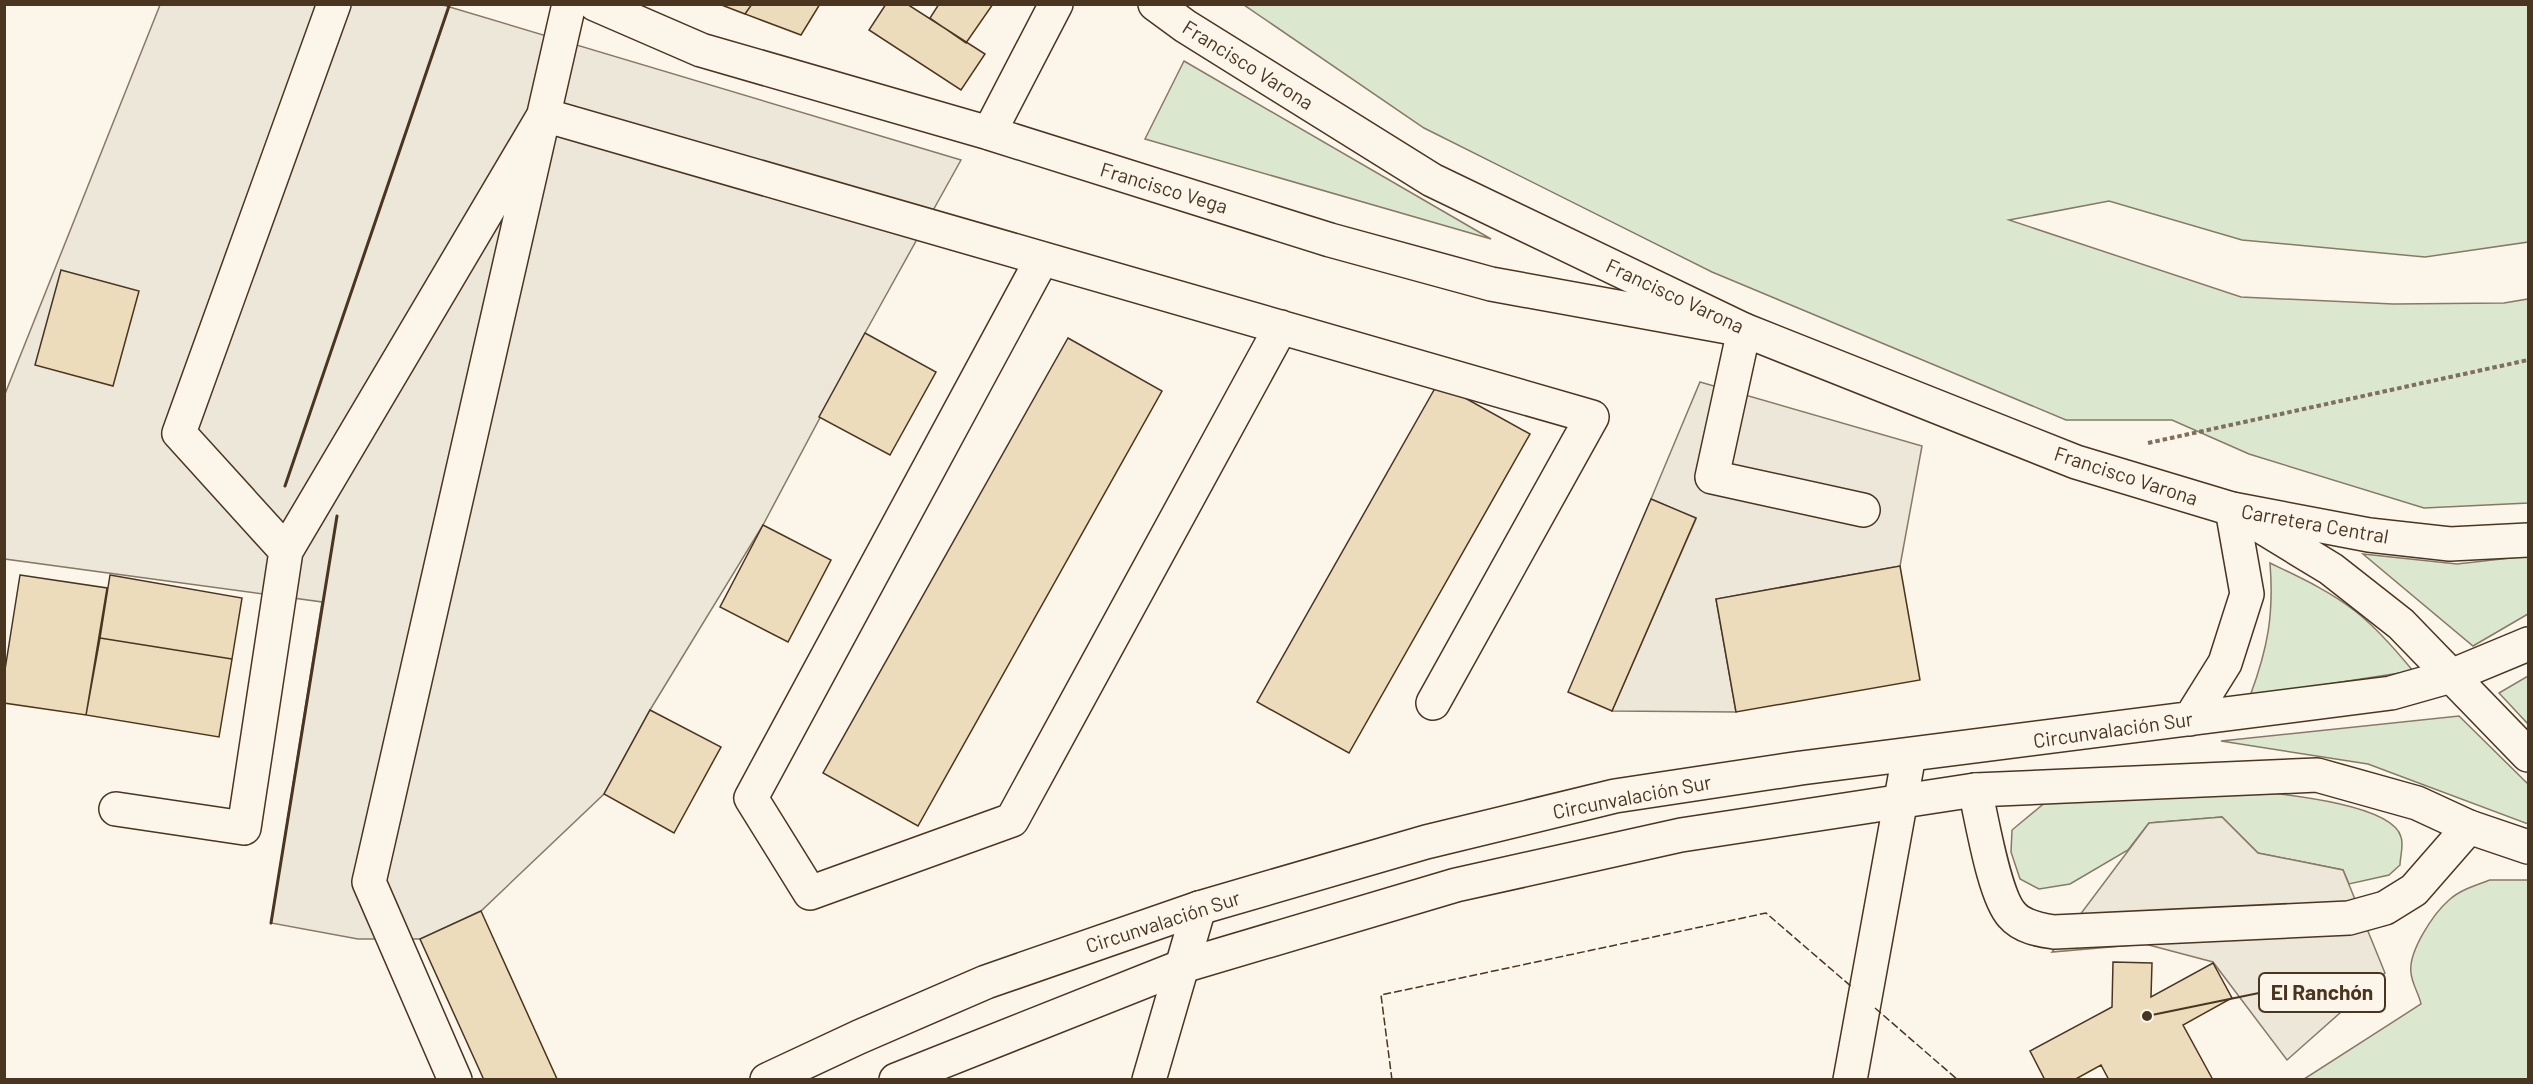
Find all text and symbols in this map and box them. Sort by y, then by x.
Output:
street label: Francisco Varona [1179,14,1318,114]
street label: Francisco Vega [1098,156,1231,218]
street label: Francisco Varona [1603,253,1748,338]
street label: Francisco Varona [2051,441,2201,510]
street label: Carretera Central [2240,498,2391,548]
street label: Circunvalación Sur [2031,706,2194,752]
street label: Circunvalación Sur [1550,769,1713,823]
street label: Circunvalación Sur [1082,885,1243,957]
callout: El Ranchón [2259,973,2385,1012]
text: El Ranchón [2271,979,2373,1004]

